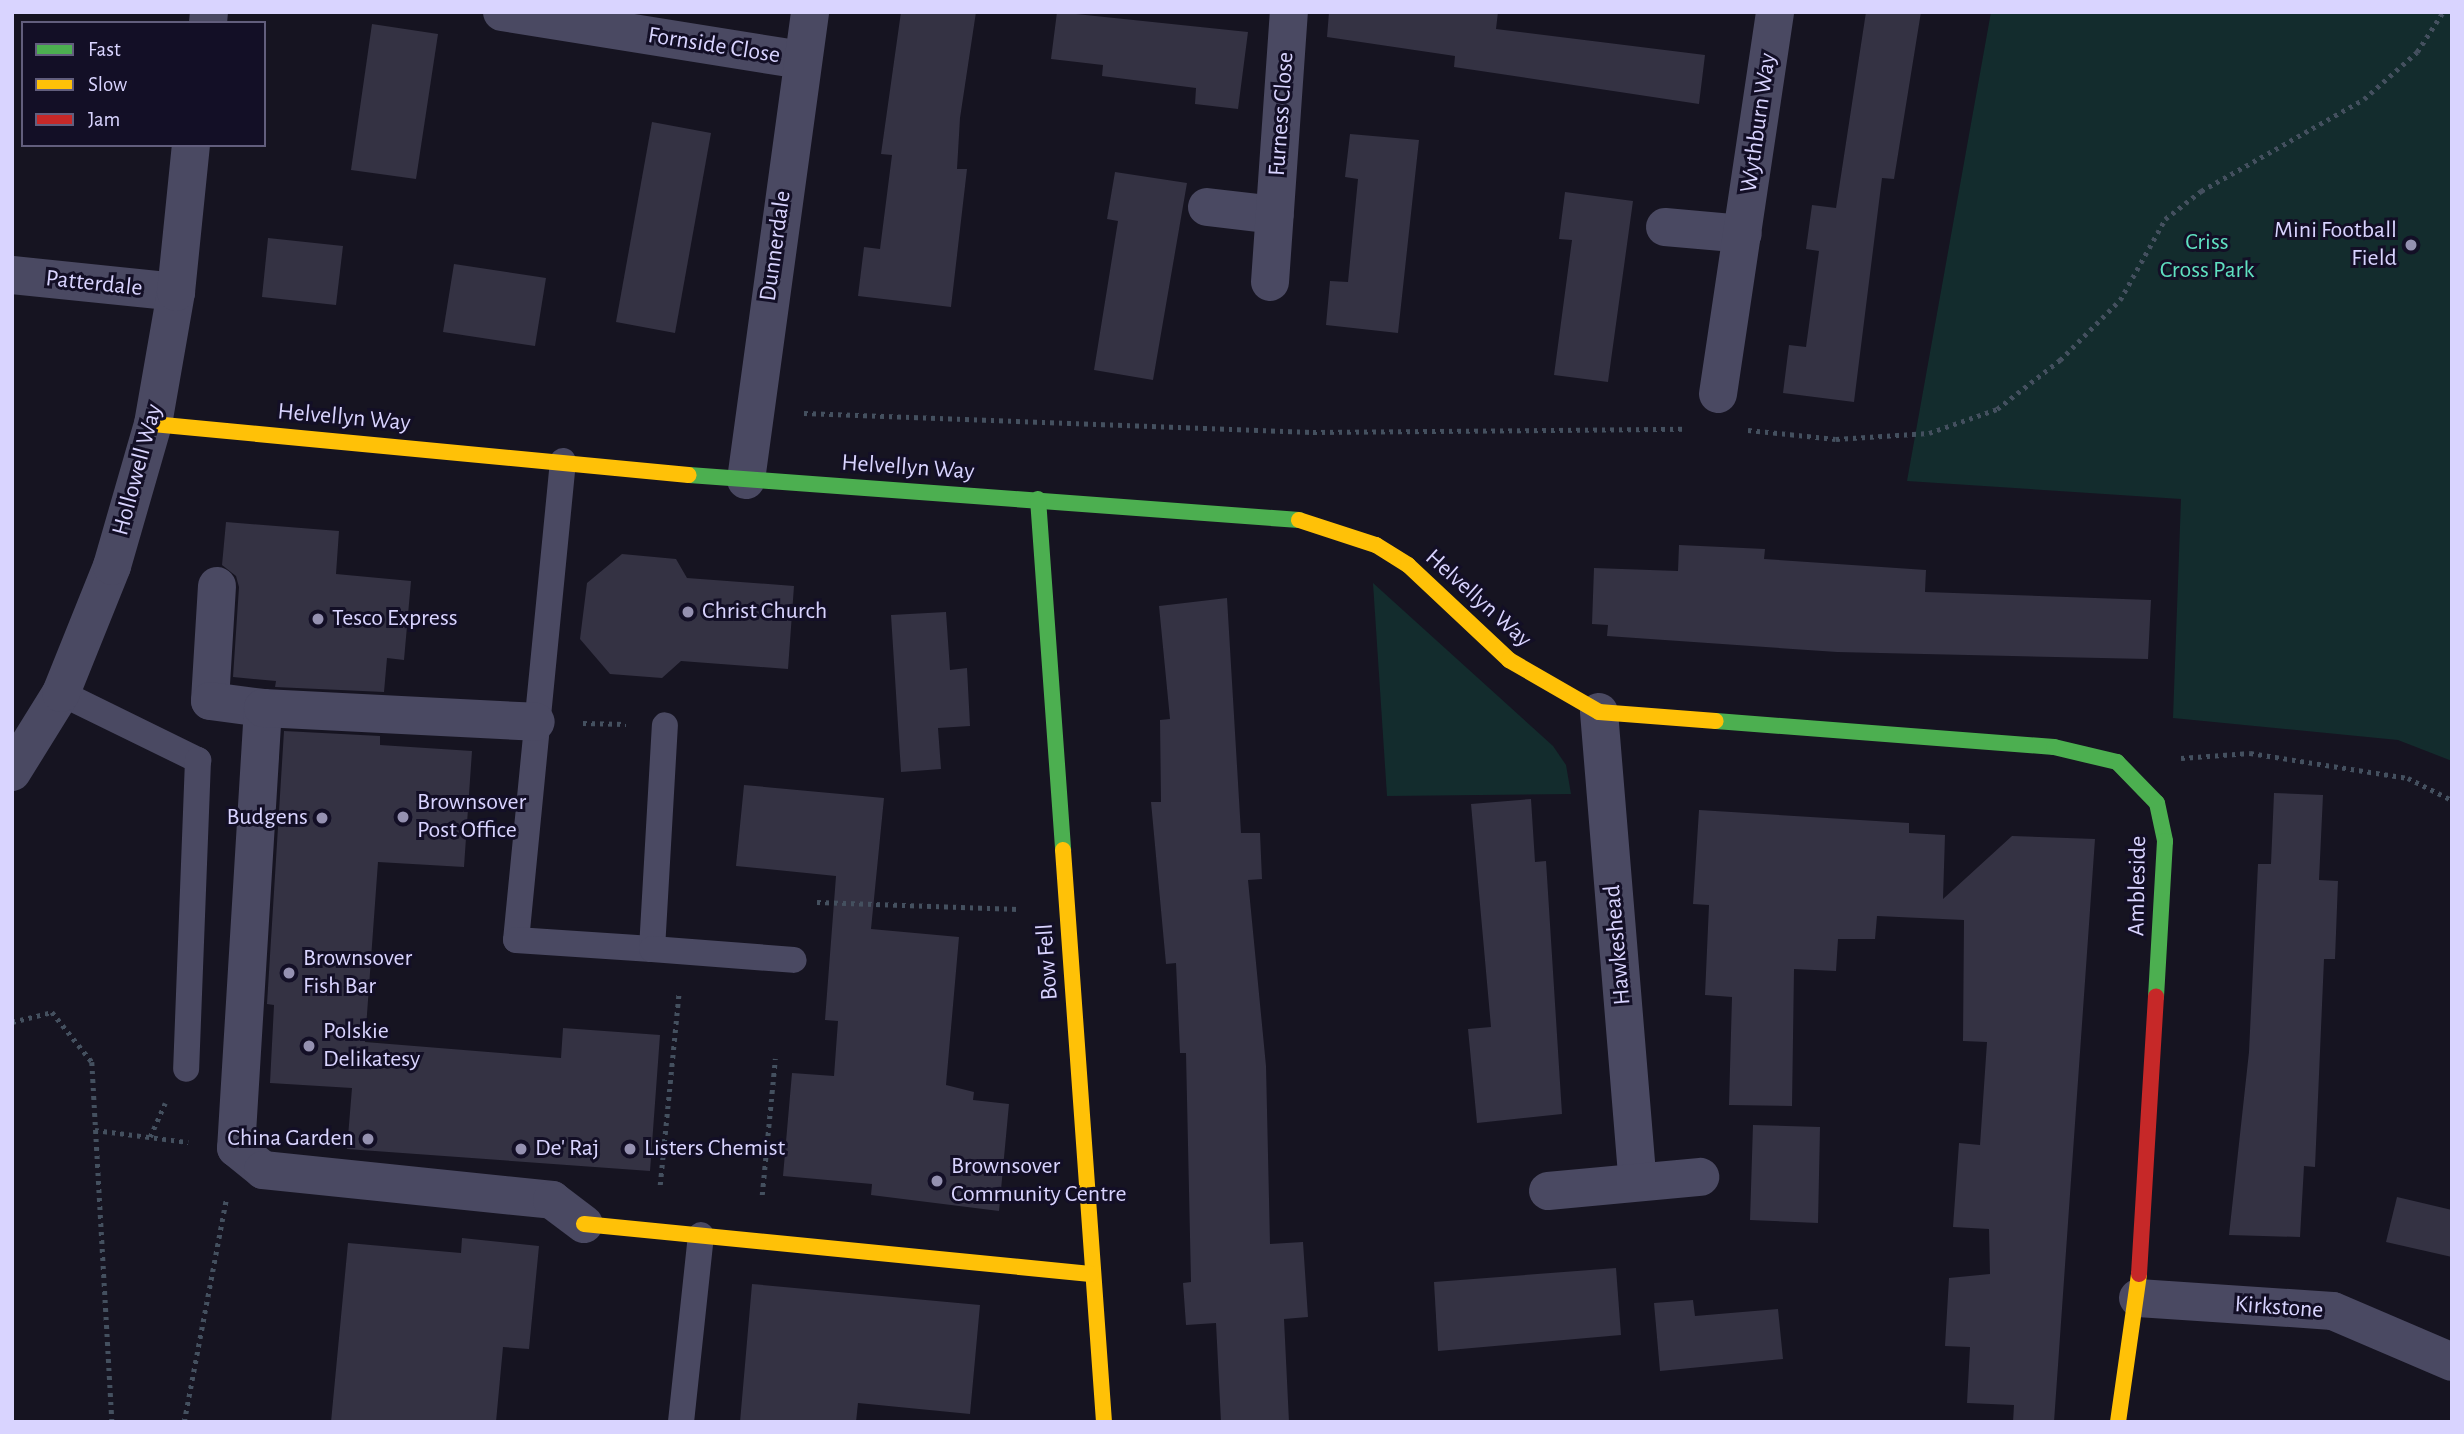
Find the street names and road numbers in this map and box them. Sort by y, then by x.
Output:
street label: Fornside Close [646,21,782,71]
street label: Furness Close [1263,51,1301,177]
street label: Wythburn Way [1735,51,1783,195]
street label: Dunnerdale [754,189,798,303]
street label: Patterdale [44,265,144,303]
street label: Helvellyn Way [276,398,412,438]
street label: Hollowell Way [107,401,169,539]
street label: Helvellyn Way [840,449,976,487]
street label: Helvellyn Way [1419,544,1537,654]
street label: Ambleside [2123,836,2153,936]
street label: Hawkeshead [1598,884,1638,1006]
street label: Bow Fell [1031,923,1065,1001]
street label: Kirkstone [2234,1291,2324,1325]

